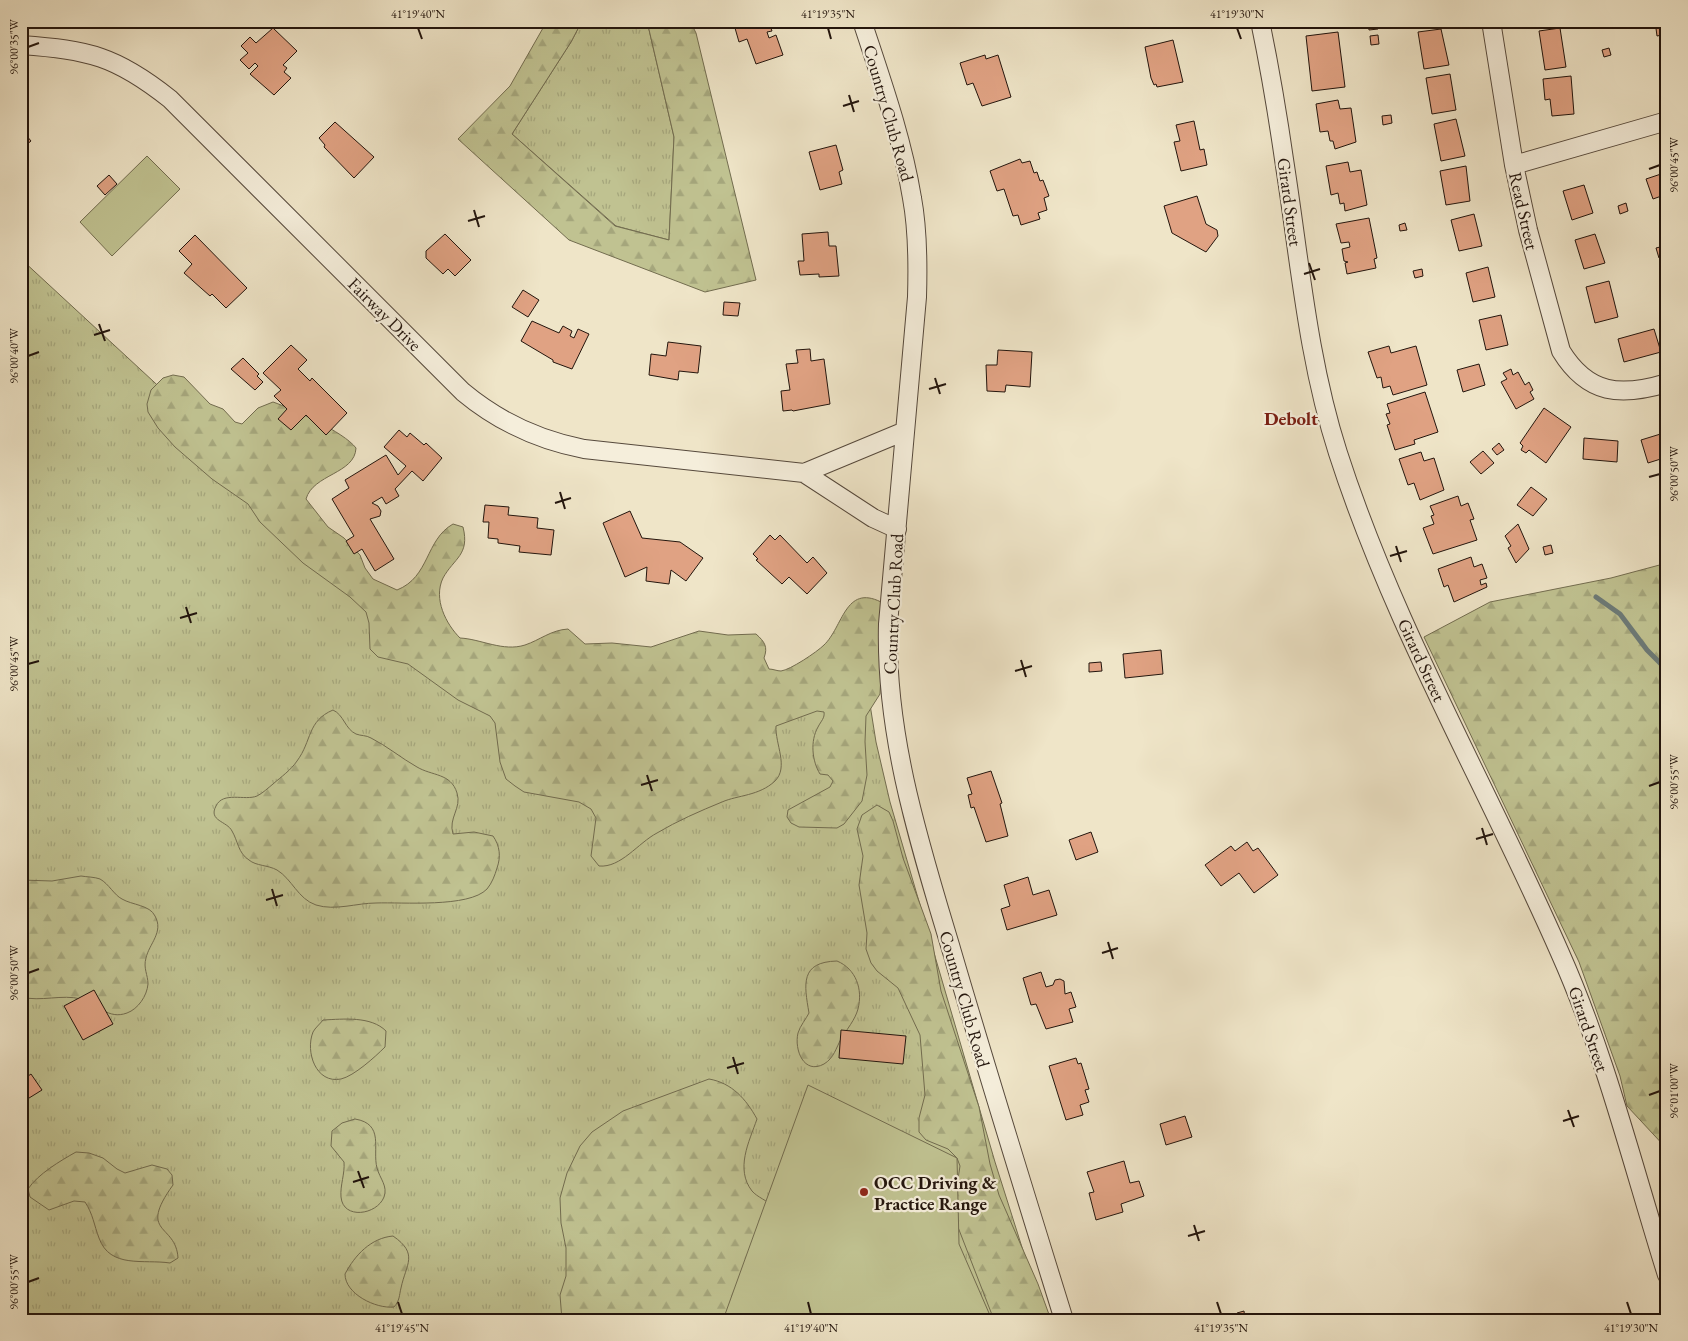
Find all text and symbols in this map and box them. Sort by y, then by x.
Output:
text: 41°19'40"N [391,6,445,22]
text: 41°19'35"N [801,6,855,22]
text: 41°19'30"N [1210,6,1264,22]
text: 96°00'35"W [6,18,22,75]
street label: Country Club Road [859,42,920,185]
text: 96°00'45"W [1666,136,1682,193]
street label: Girard Street [1272,156,1308,248]
street label: Read Street [1504,170,1544,253]
street label: Fairway Drive [343,272,427,356]
text: 96°00'40"W [6,327,22,384]
district label: Debolt [1264,406,1318,431]
text: 96°00'50"W [1666,445,1682,502]
street label: Country Club Road [878,532,908,675]
street label: Girard Street [1393,615,1451,705]
text: 96°00'45"W [6,635,22,692]
text: 96°00'55"W [1666,753,1682,810]
street label: Country Club Road [935,928,996,1071]
text: 96°00'50"W [6,944,22,1001]
street label: Girard Street [1564,983,1614,1075]
text: 96°01'00"W [1666,1062,1682,1119]
place label: OCC Driving & Practice Range [874,1171,997,1215]
marker: OCC Driving & Practice Range [858,1186,870,1198]
text: 96°00'55"W [6,1253,22,1310]
text: 41°19'45"N [375,1320,429,1336]
text: 41°19'40"N [784,1320,838,1336]
text: 41°19'35"N [1194,1320,1248,1336]
text: 41°19'30"N [1604,1320,1658,1336]

